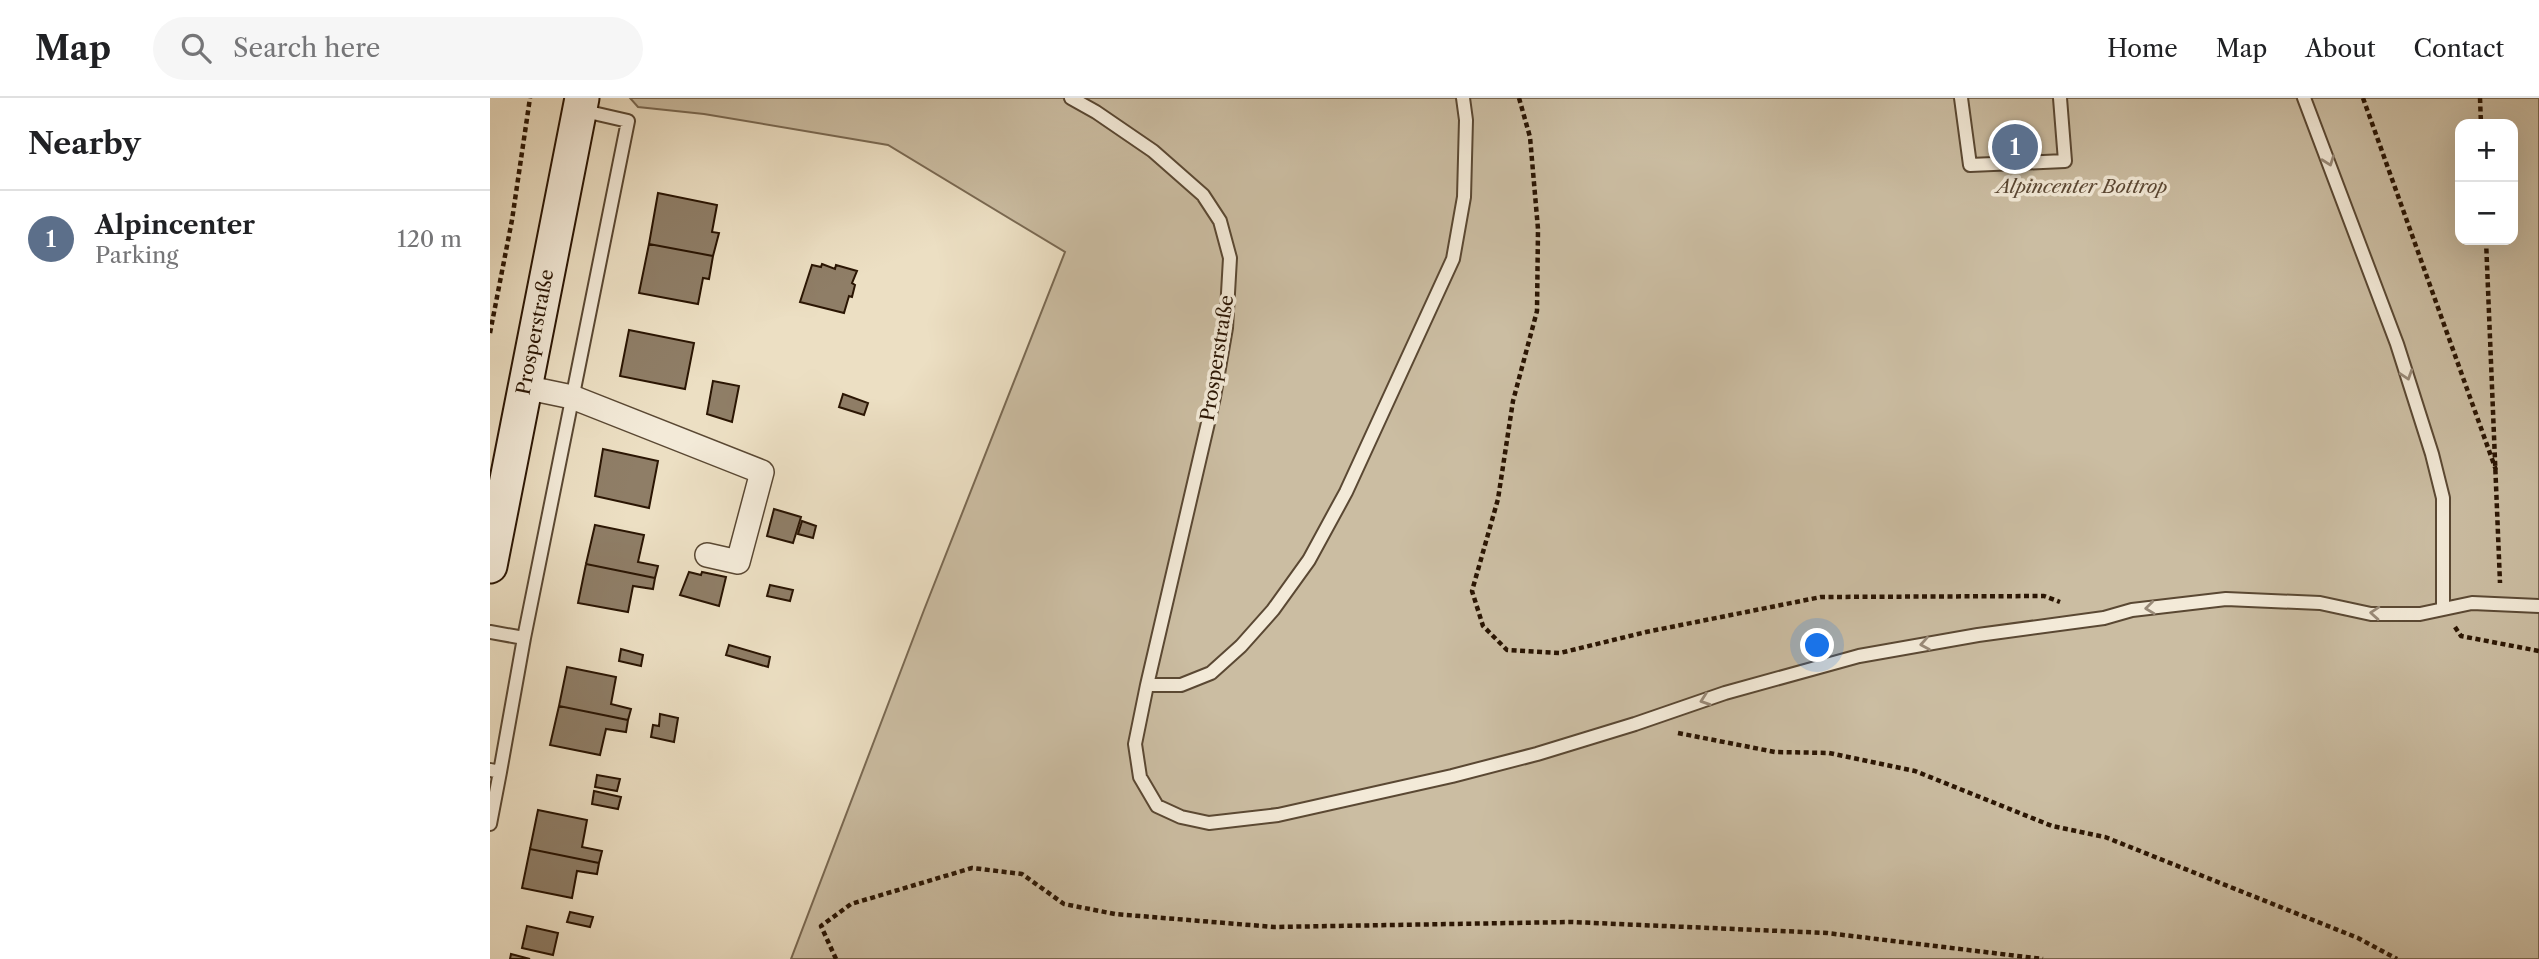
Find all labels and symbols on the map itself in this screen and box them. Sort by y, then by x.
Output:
pin: 1 [1992,121,2038,173]
one-way arrow [2321,155,2335,167]
park label: Alpincenter Bottrop [1994,175,2167,198]
street label: Prosperstraße [512,267,558,397]
street label: Prosperstraße [1196,293,1238,423]
one-way arrow [2398,369,2413,381]
one-way arrow [2144,601,2156,616]
one-way arrow [2370,606,2381,621]
your location [1800,628,1834,662]
one-way arrow [1919,636,1931,651]
one-way arrow [1700,692,1712,706]

